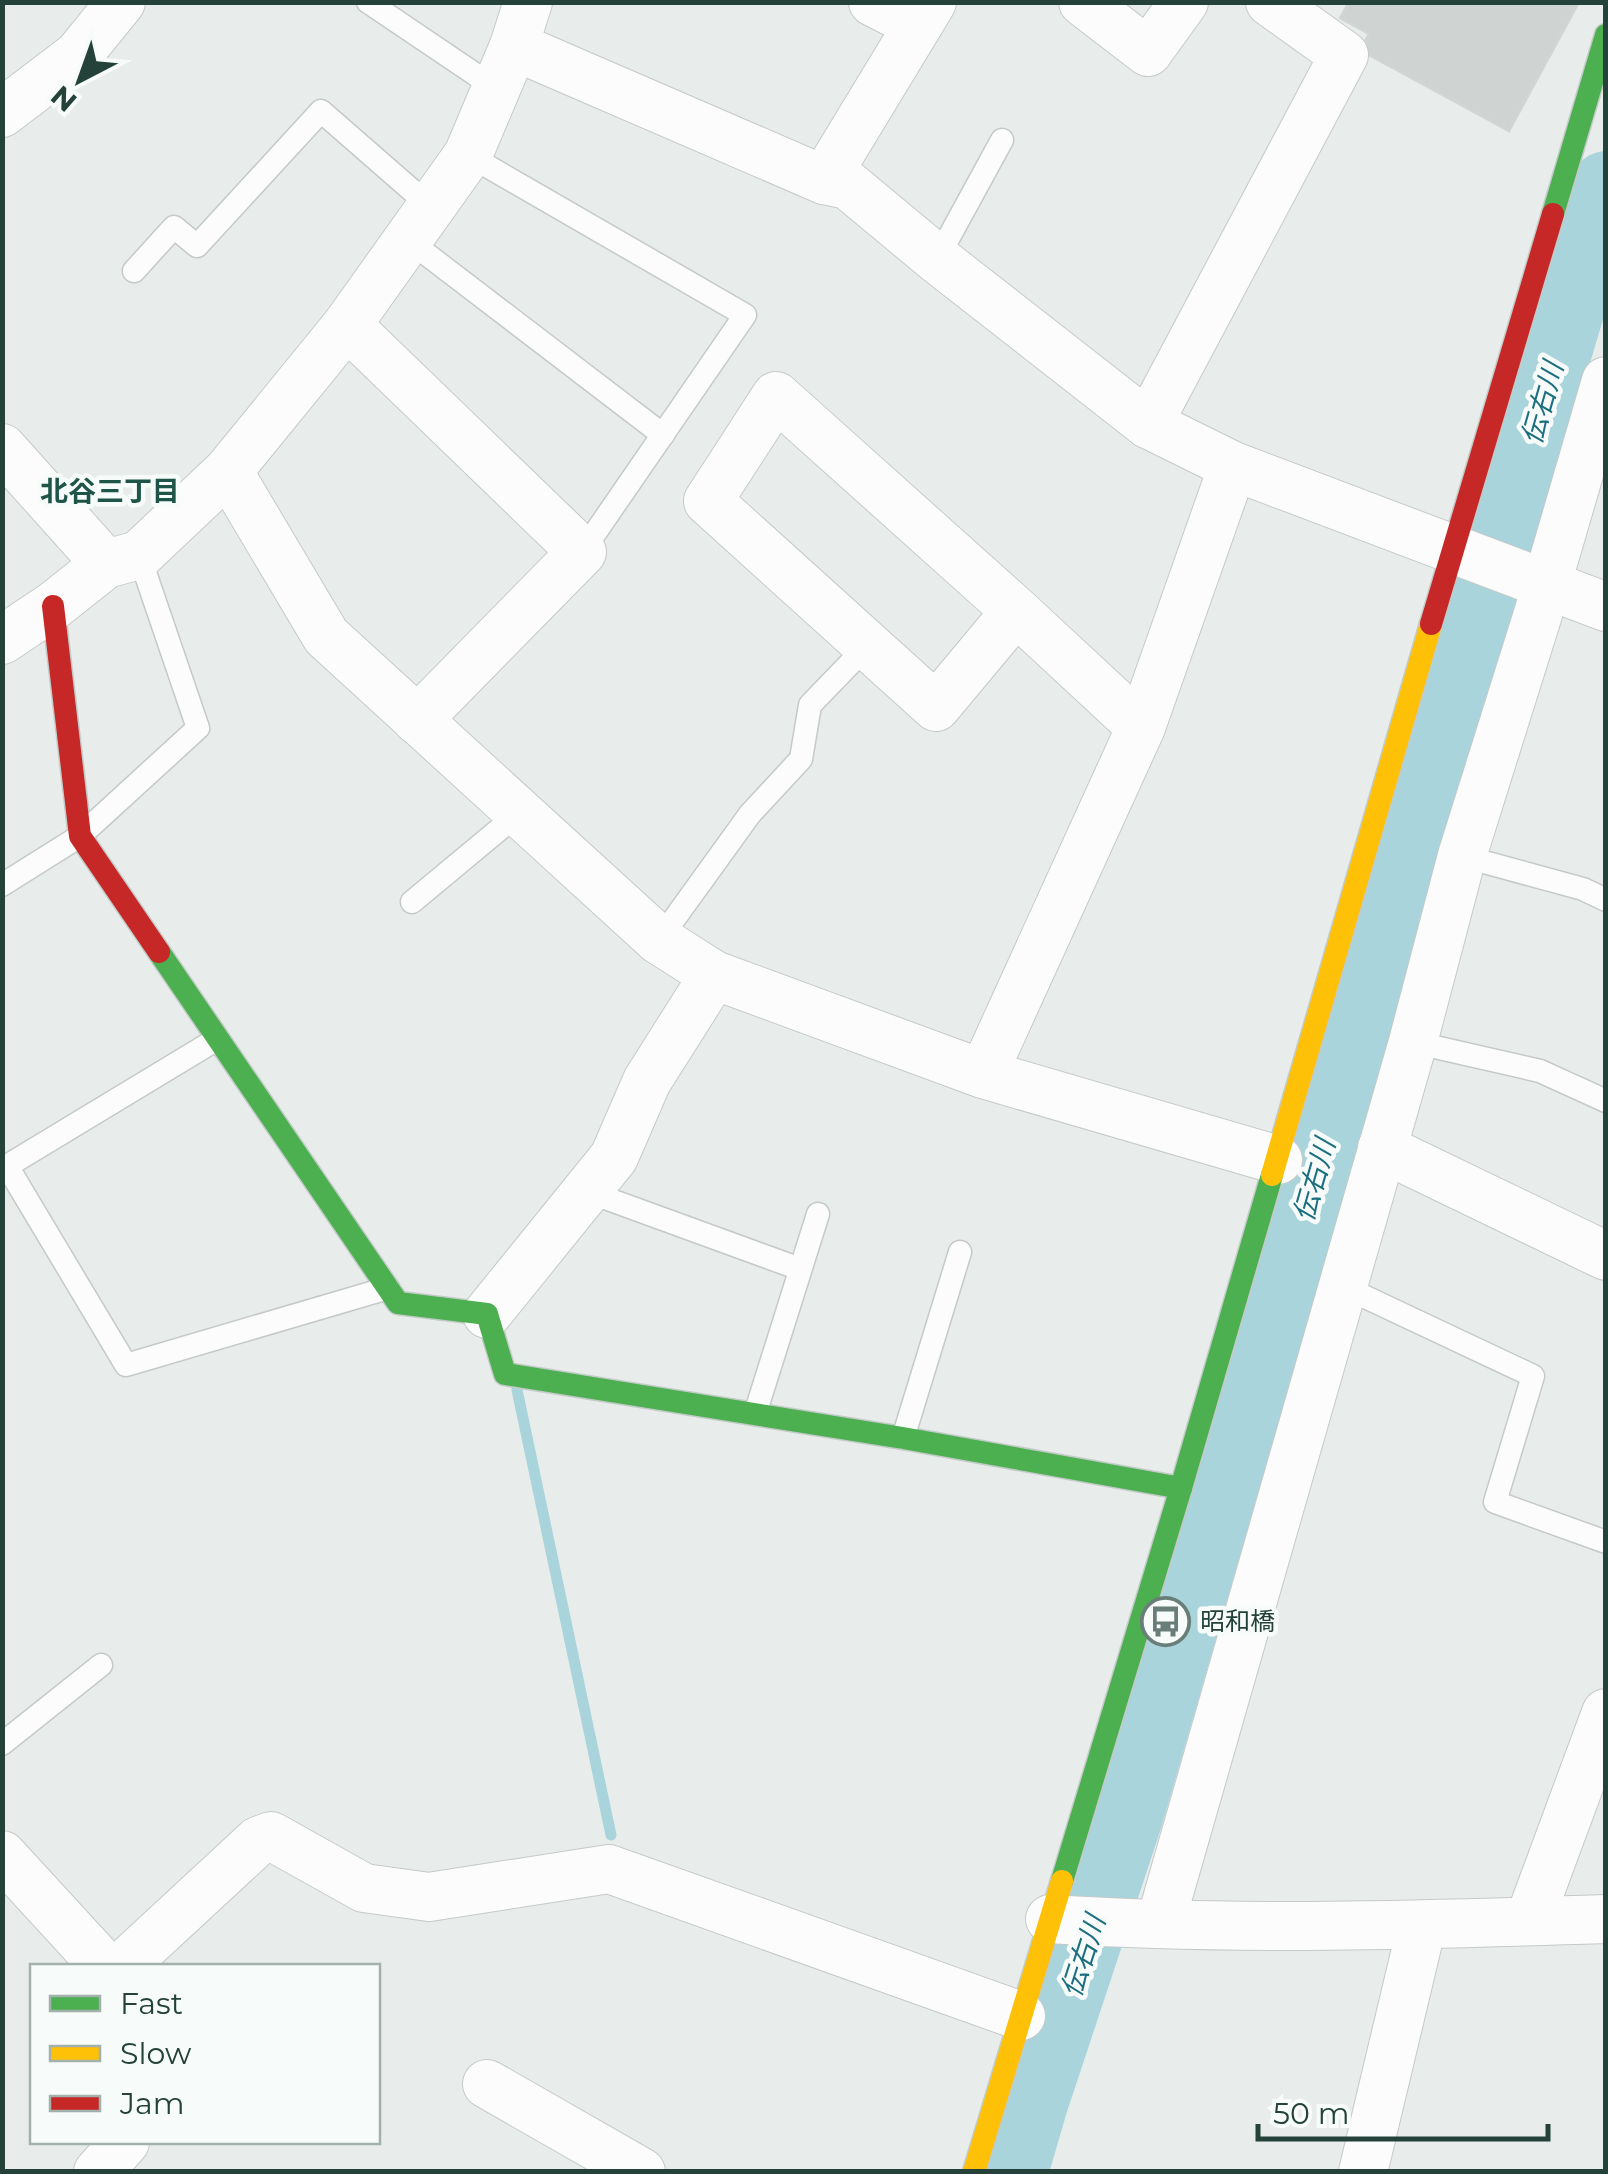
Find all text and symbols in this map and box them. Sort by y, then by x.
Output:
north arrow [30,30,130,130]
text: N [44,79,83,119]
water label: 伝右川 [1514,355,1571,448]
district label: 北谷三丁目 [40,474,180,508]
water label: 伝右川 [1286,1132,1343,1225]
bus stop icon: 昭和橋 [1139,1595,1191,1647]
place label: 昭和橋 [1200,1606,1275,1636]
water label: 伝右川 [1054,1908,1113,2001]
legend [30,1964,380,2144]
text: Fast [120,1985,183,2022]
text: Slow [120,2035,192,2072]
scale bar [1258,2079,1548,2141]
text: Jam [119,2085,185,2122]
text: 50 m [1273,2095,1350,2132]

